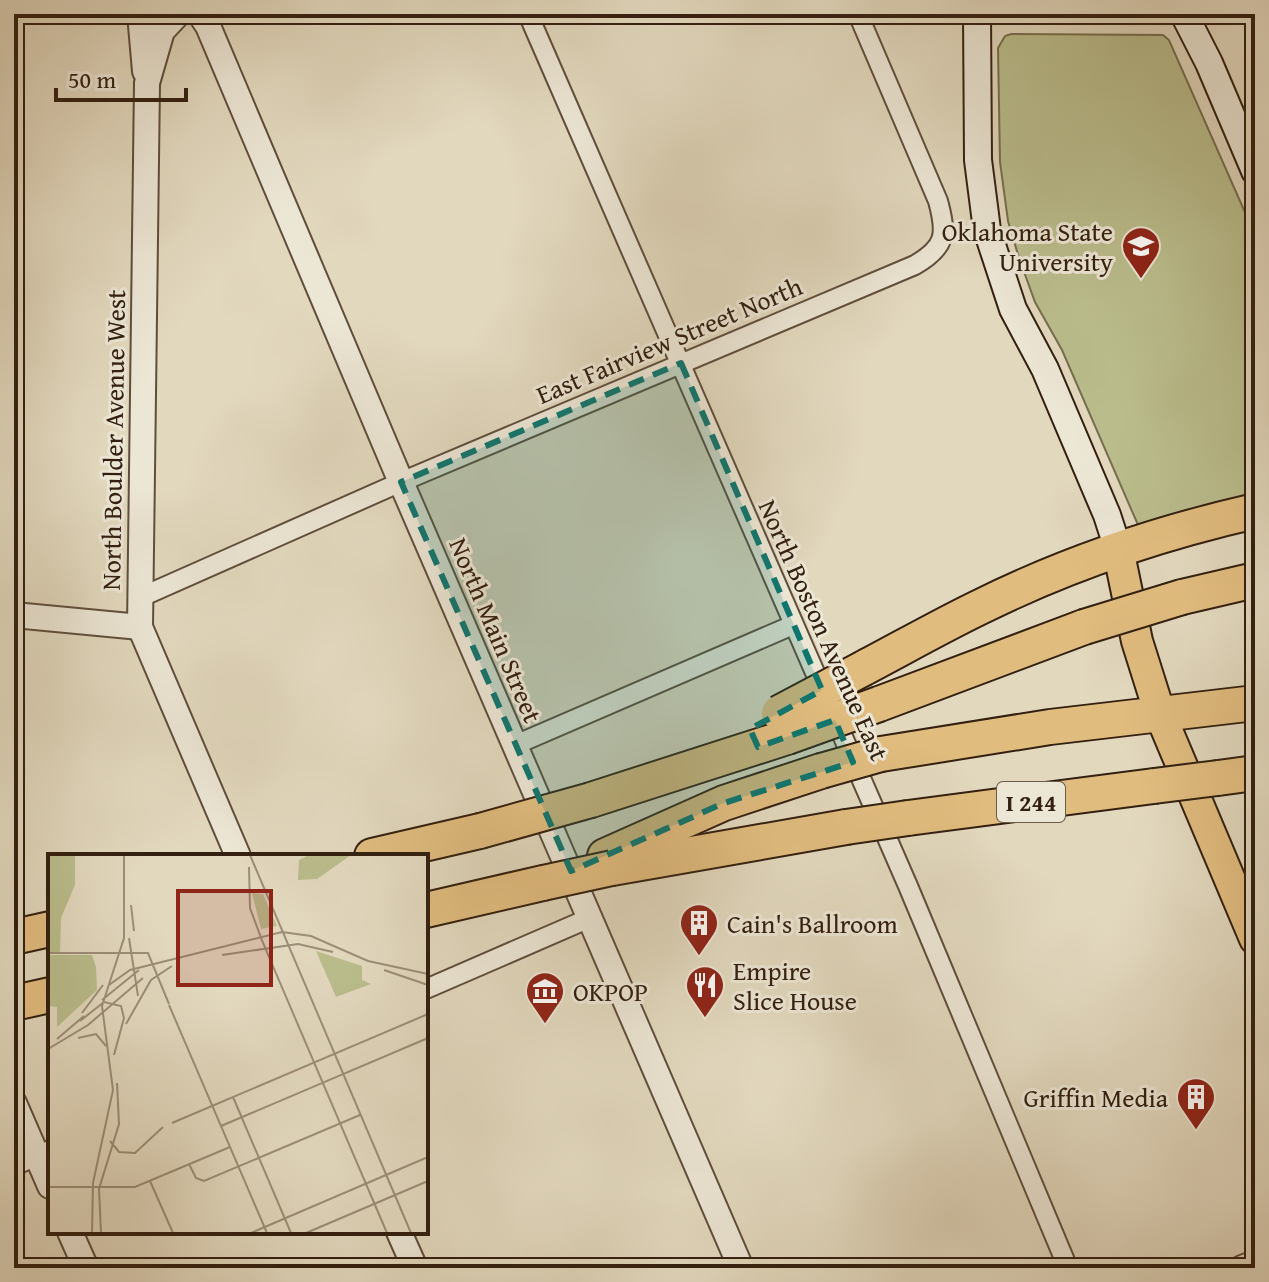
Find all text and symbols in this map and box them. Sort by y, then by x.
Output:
scale bar [56,52,186,102]
text: 50 m [68,62,116,97]
place label: Oklahoma State University [942,212,1113,281]
school or university icon: Oklahoma State University [1120,225,1162,280]
street label: East Fairview Street North [530,266,808,414]
street label: North Boulder Avenue West [91,289,135,591]
street label: North Boston Avenue East [749,493,899,767]
street label: North Main Street [439,531,553,729]
road number: I 244 [997,782,1065,822]
inset map [48,854,428,1234]
building icon: Cain's Ballroom [678,902,720,957]
place label: Cain's Ballroom [727,904,898,943]
place label: Empire Slice House [733,951,857,1020]
restaurant icon: Empire Slice House [684,964,726,1019]
museum icon: OKPOP [524,970,566,1025]
place label: OKPOP [573,972,648,1011]
building icon: Griffin Media [1175,1076,1217,1131]
place label: Griffin Media [1023,1078,1169,1117]

